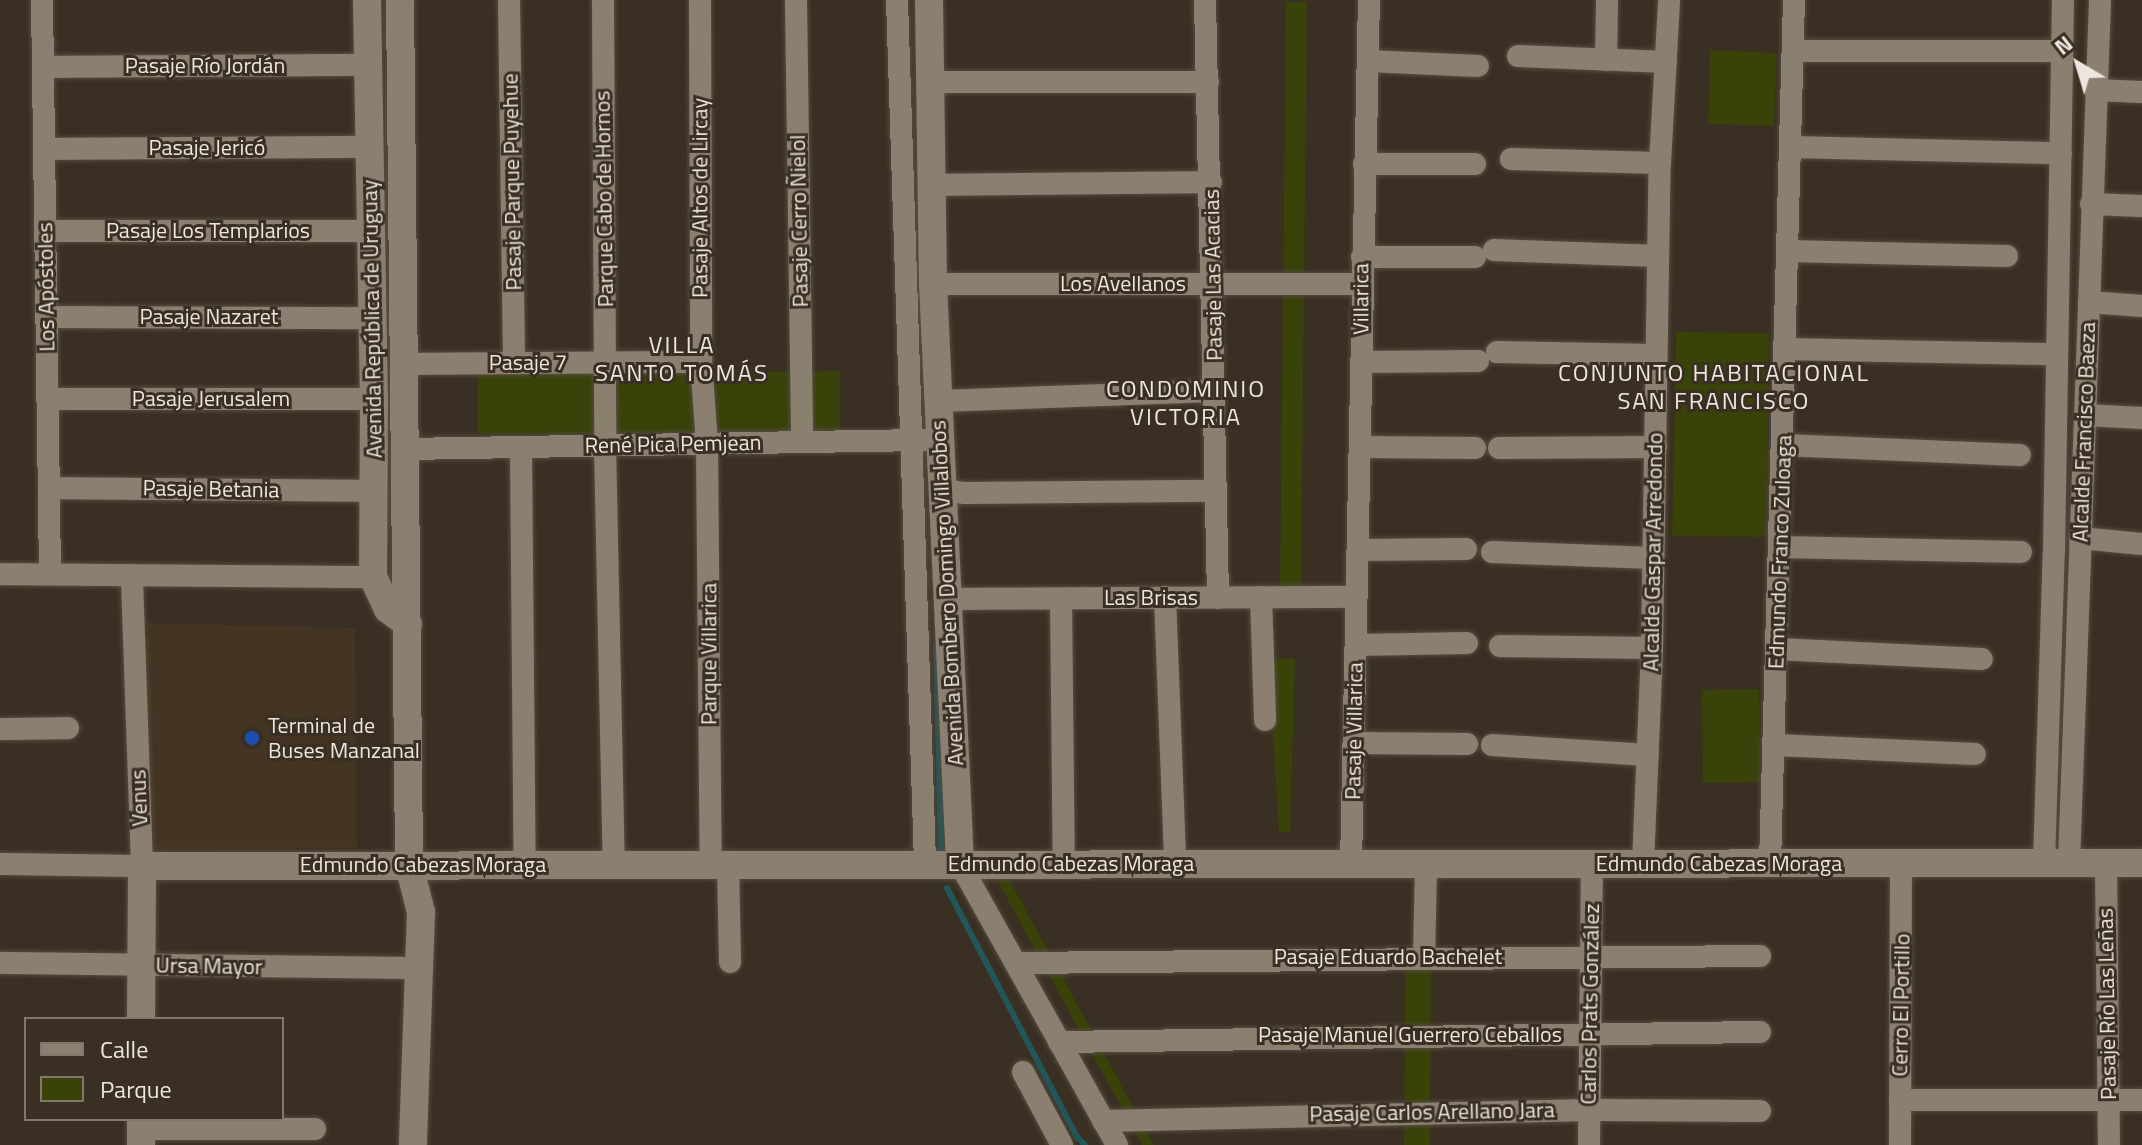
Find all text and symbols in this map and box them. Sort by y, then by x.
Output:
north arrow [2038,24,2118,104]
text: N [2047,27,2080,63]
street label: Pasaje Río Jordán [125,53,285,79]
street label: Pasaje Parque Puyehue [497,73,527,291]
street label: Parque Cabo de Hornos [589,90,619,308]
street label: Pasaje Altos de Lircay [687,98,713,298]
street label: Pasaje Cerro Ñielol [784,134,814,308]
street label: Pasaje Jericó [149,135,265,161]
street label: Avenida República de Uruguay [356,179,388,459]
street label: Pasaje Las Acacias [1198,189,1228,361]
street label: Pasaje Los Templarios [106,218,310,244]
street label: Los Apóstoles [32,222,60,352]
street label: Villarica [1348,263,1374,335]
street label: Los Avellanos [1060,271,1186,297]
street label: Pasaje Nazaret [139,304,279,330]
street label: Alcalde Francisco Baeza [2067,321,2101,543]
district label: VILLA SANTO TOMÁS [595,331,769,387]
street label: Pasaje 7 [489,350,567,376]
district label: CONJUNTO HABITACIONAL SAN FRANCISCO [1558,359,1870,415]
district label: CONDOMINIO VICTORIA [1106,375,1266,431]
street label: Pasaje Jerusalem [132,386,290,412]
street label: Avenida Bombero Domingo Villalobos [925,420,969,766]
street label: René Pica Pemjean [584,429,762,459]
street label: Alcalde Gaspar Arredondo [1638,432,1668,672]
street label: Edmundo Franco Zuloaga [1763,434,1797,670]
street label: Pasaje Betania [142,475,280,503]
street label: Parque Villarica [696,583,722,725]
street label: Las Brisas [1104,585,1198,611]
street label: Pasaje Villarica [1340,662,1368,800]
place label: Terminal de Buses Manzanal [268,712,420,764]
marker: Terminal de Buses Manzanal [243,729,261,747]
street label: Venus [125,769,153,827]
street label: Edmundo Cabezas Moraga [948,851,1194,877]
street label: Edmundo Cabezas Moraga [1596,851,1842,877]
street label: Edmundo Cabezas Moraga [300,852,546,878]
street label: Carlos Prats González [1575,903,1605,1105]
street label: Pasaje Río Las Leñas [2092,908,2122,1100]
street label: Cerro El Portillo [1887,933,1915,1077]
street label: Pasaje Eduardo Bachelet [1274,944,1502,970]
street label: Ursa Mayor [155,952,263,980]
legend [24,1017,284,1121]
street label: Pasaje Manuel Guerrero Ceballos [1258,1022,1562,1048]
text: Calle [100,1031,148,1067]
text: Parque [100,1071,172,1107]
street label: Pasaje Carlos Arellano Jara [1309,1097,1555,1127]

